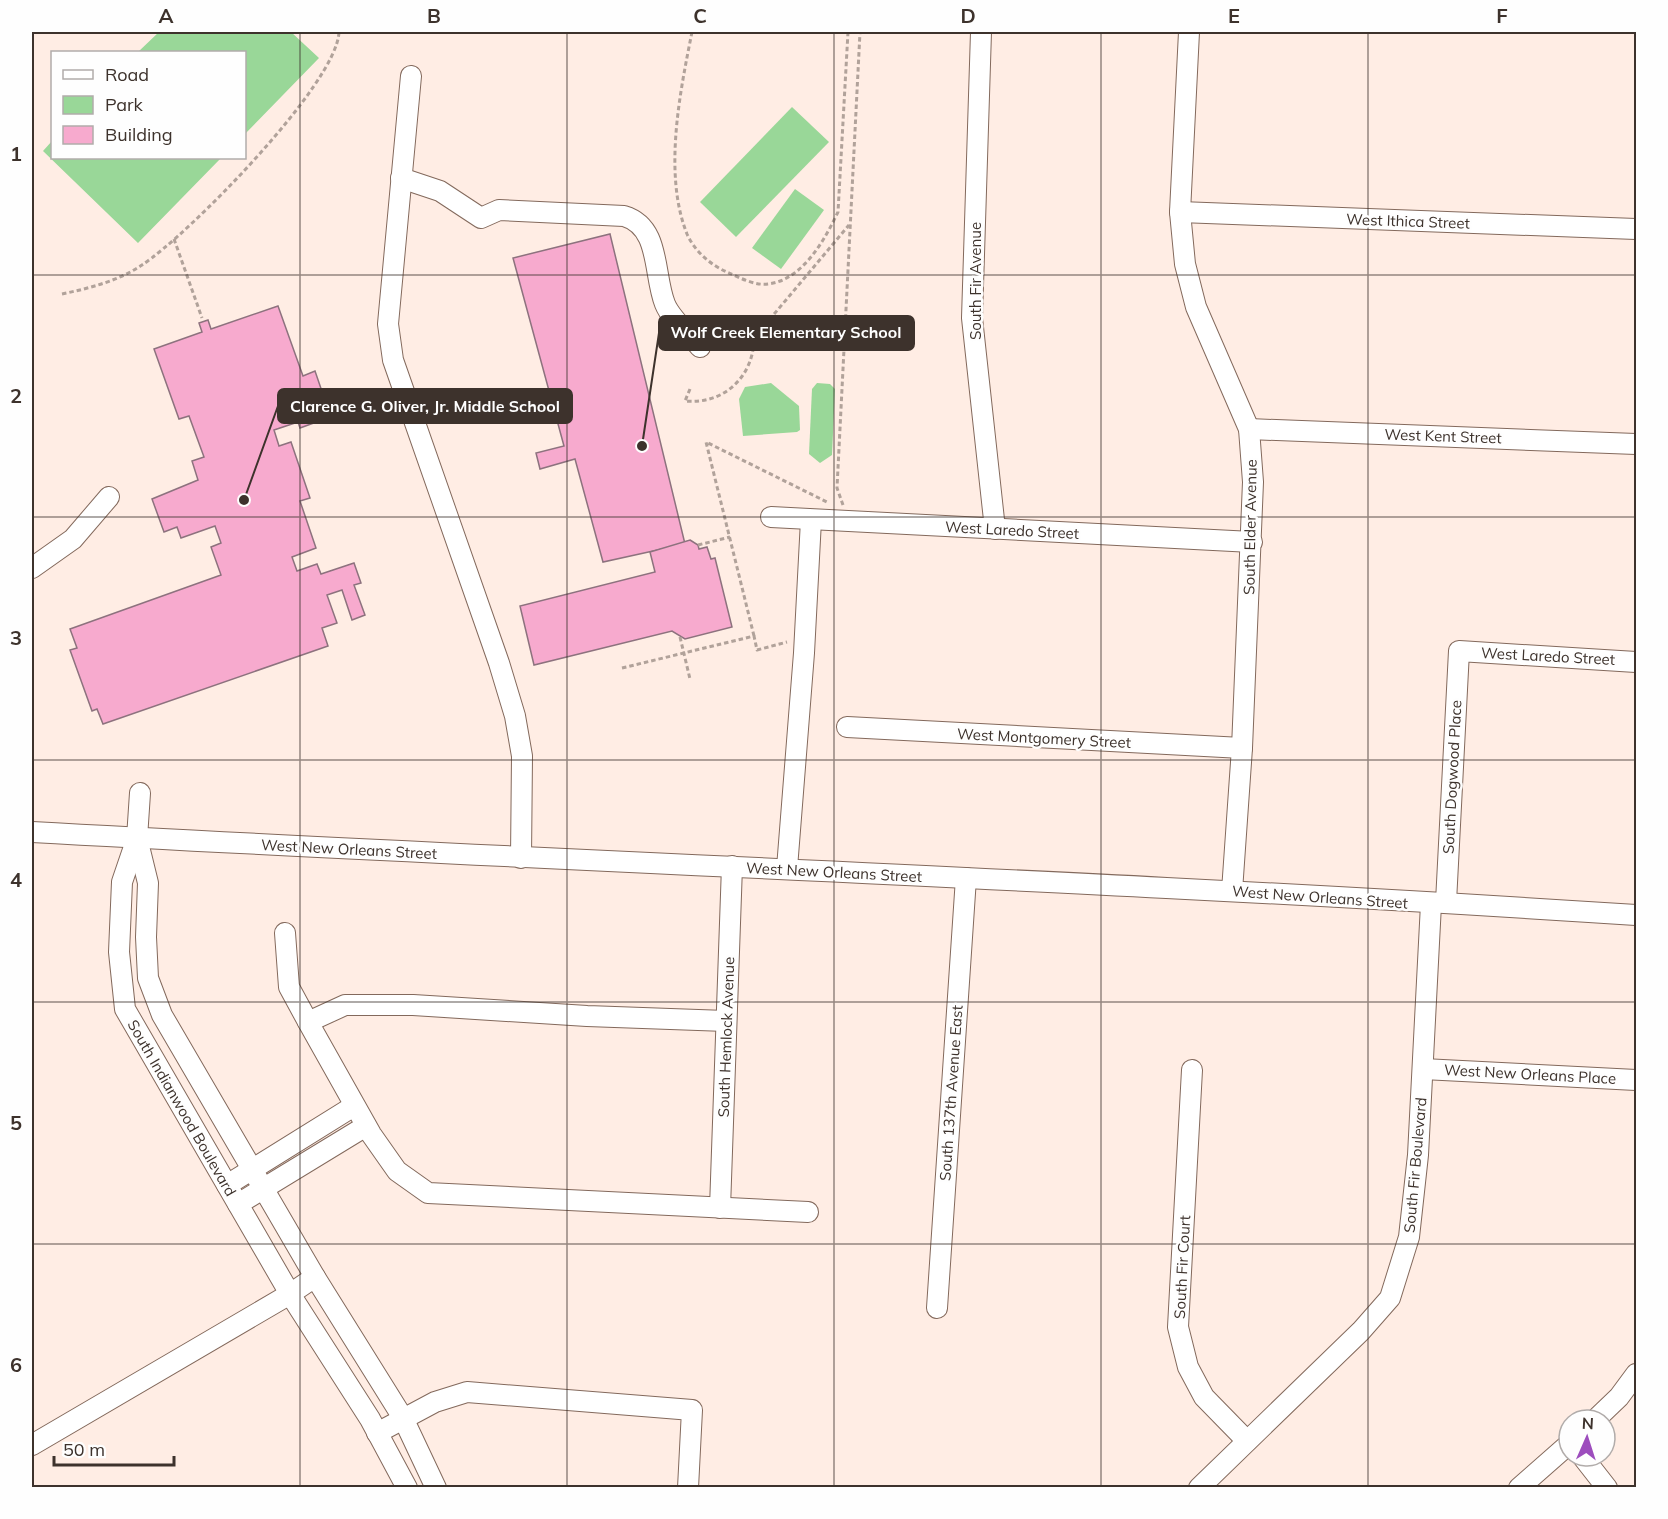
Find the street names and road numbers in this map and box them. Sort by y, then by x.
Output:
street label: West Ithica Street [1346,209,1470,233]
street label: South Fir Avenue [966,222,985,340]
street label: West Kent Street [1384,424,1502,448]
street label: South Elder Avenue [1239,459,1261,595]
street label: West Laredo Street [945,517,1079,543]
street label: West Laredo Street [1481,643,1615,669]
street label: South Dogwood Place [1438,700,1466,854]
street label: West Montgomery Street [957,724,1131,752]
street label: West New Orleans Street [261,835,437,863]
street label: West New Orleans Street [746,858,922,886]
street label: West New Orleans Street [1232,881,1408,913]
street label: South Hemlock Avenue [714,956,738,1118]
street label: South 137th Avenue East [935,1005,967,1181]
street label: South Indianwood Boulevard [124,1016,240,1200]
street label: West New Orleans Place [1443,1060,1617,1088]
street label: South Fir Boulevard [1400,1096,1430,1234]
street label: South Fir Court [1170,1215,1194,1319]

